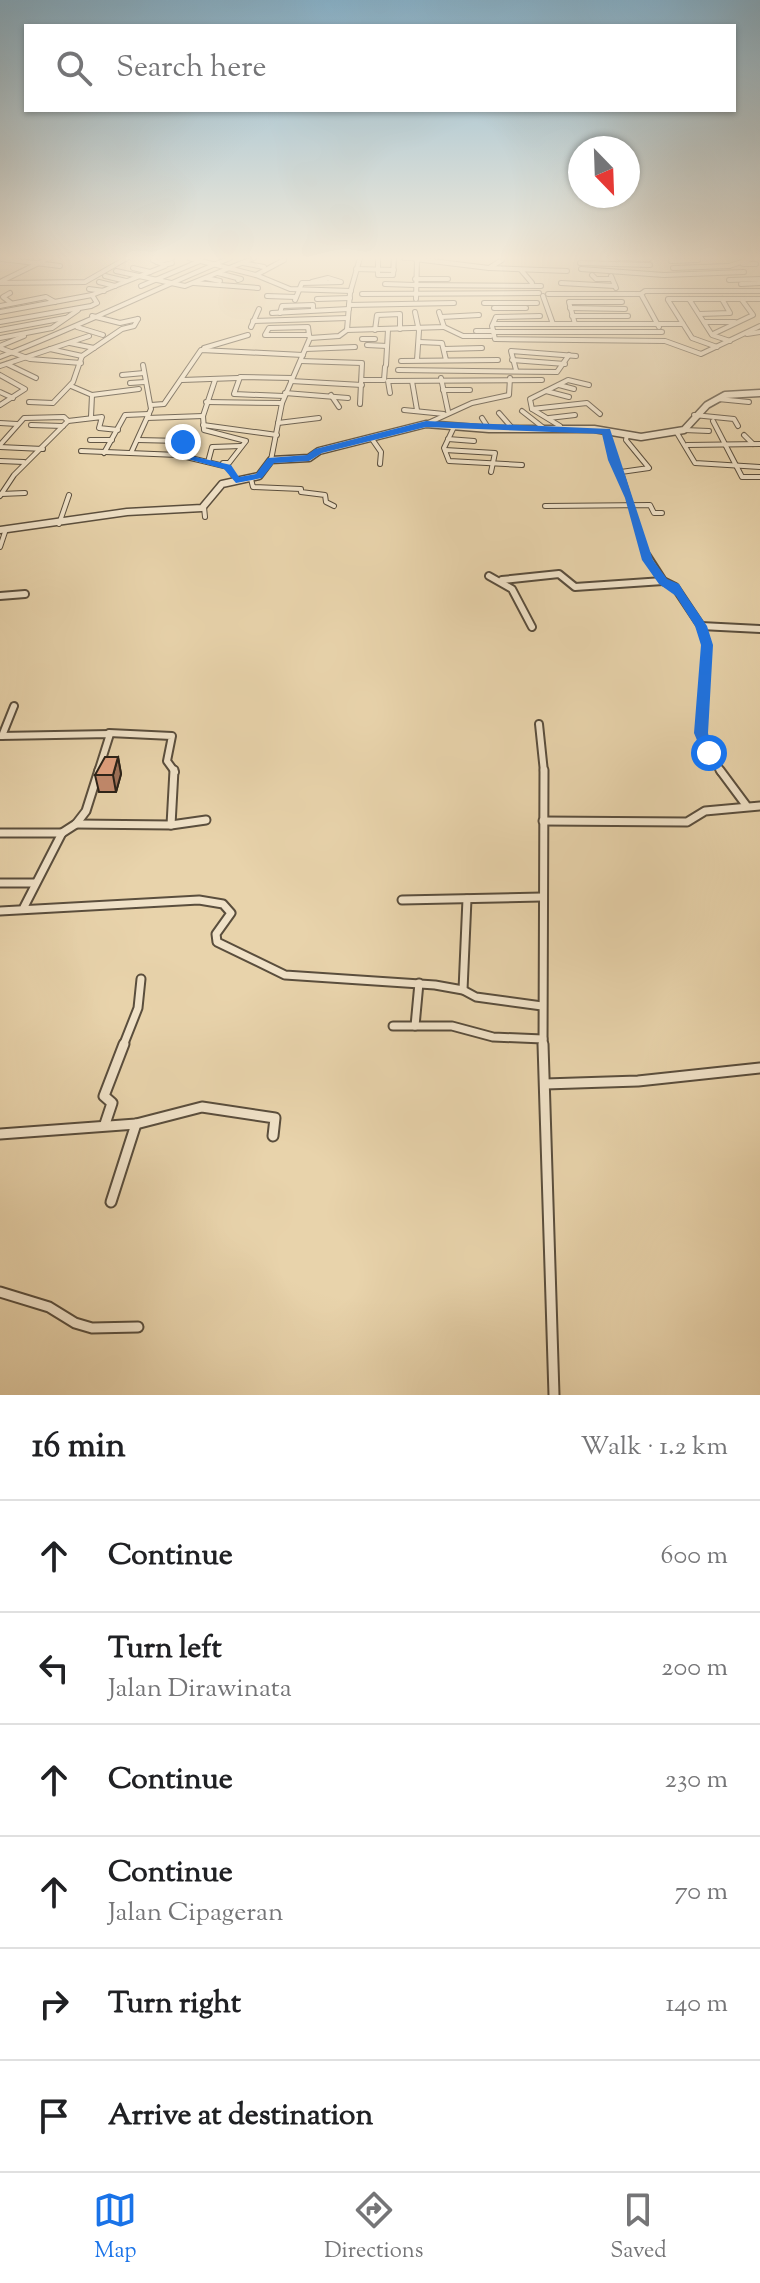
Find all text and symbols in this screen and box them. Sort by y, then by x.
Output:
search box [24,24,736,112]
icon: search [52,46,96,90]
text: Search here [116,47,266,90]
north arrow [568,136,640,208]
route end [165,424,201,460]
route start [691,735,727,771]
text: 16 min [32,1423,126,1472]
text: Walk · 1.2 km [581,1429,728,1466]
icon: ahead [32,1534,76,1578]
text: Continue [108,1535,233,1578]
text: 600 m [661,1538,728,1575]
text: Turn left [108,1628,222,1671]
icon: left [32,1646,76,1690]
text: 200 m [661,1650,728,1687]
text: Jalan Dirawinata [108,1671,292,1708]
icon: ahead [32,1758,76,1802]
text: Continue [108,1759,233,1802]
text: 230 m [665,1762,728,1799]
text: Continue [108,1852,233,1895]
icon: ahead [32,1870,76,1914]
text: 70 m [675,1874,728,1911]
text: Jalan Cipageran [108,1895,283,1932]
icon: right [32,1982,76,2026]
text: Turn right [108,1983,241,2026]
text: 140 m [665,1986,728,2023]
icon: arrive [32,2094,76,2138]
text: Arrive at destination [108,2095,373,2138]
tab: Map [93,2188,137,2268]
tab: Directions [324,2188,423,2268]
tab: Saved [610,2188,667,2268]

